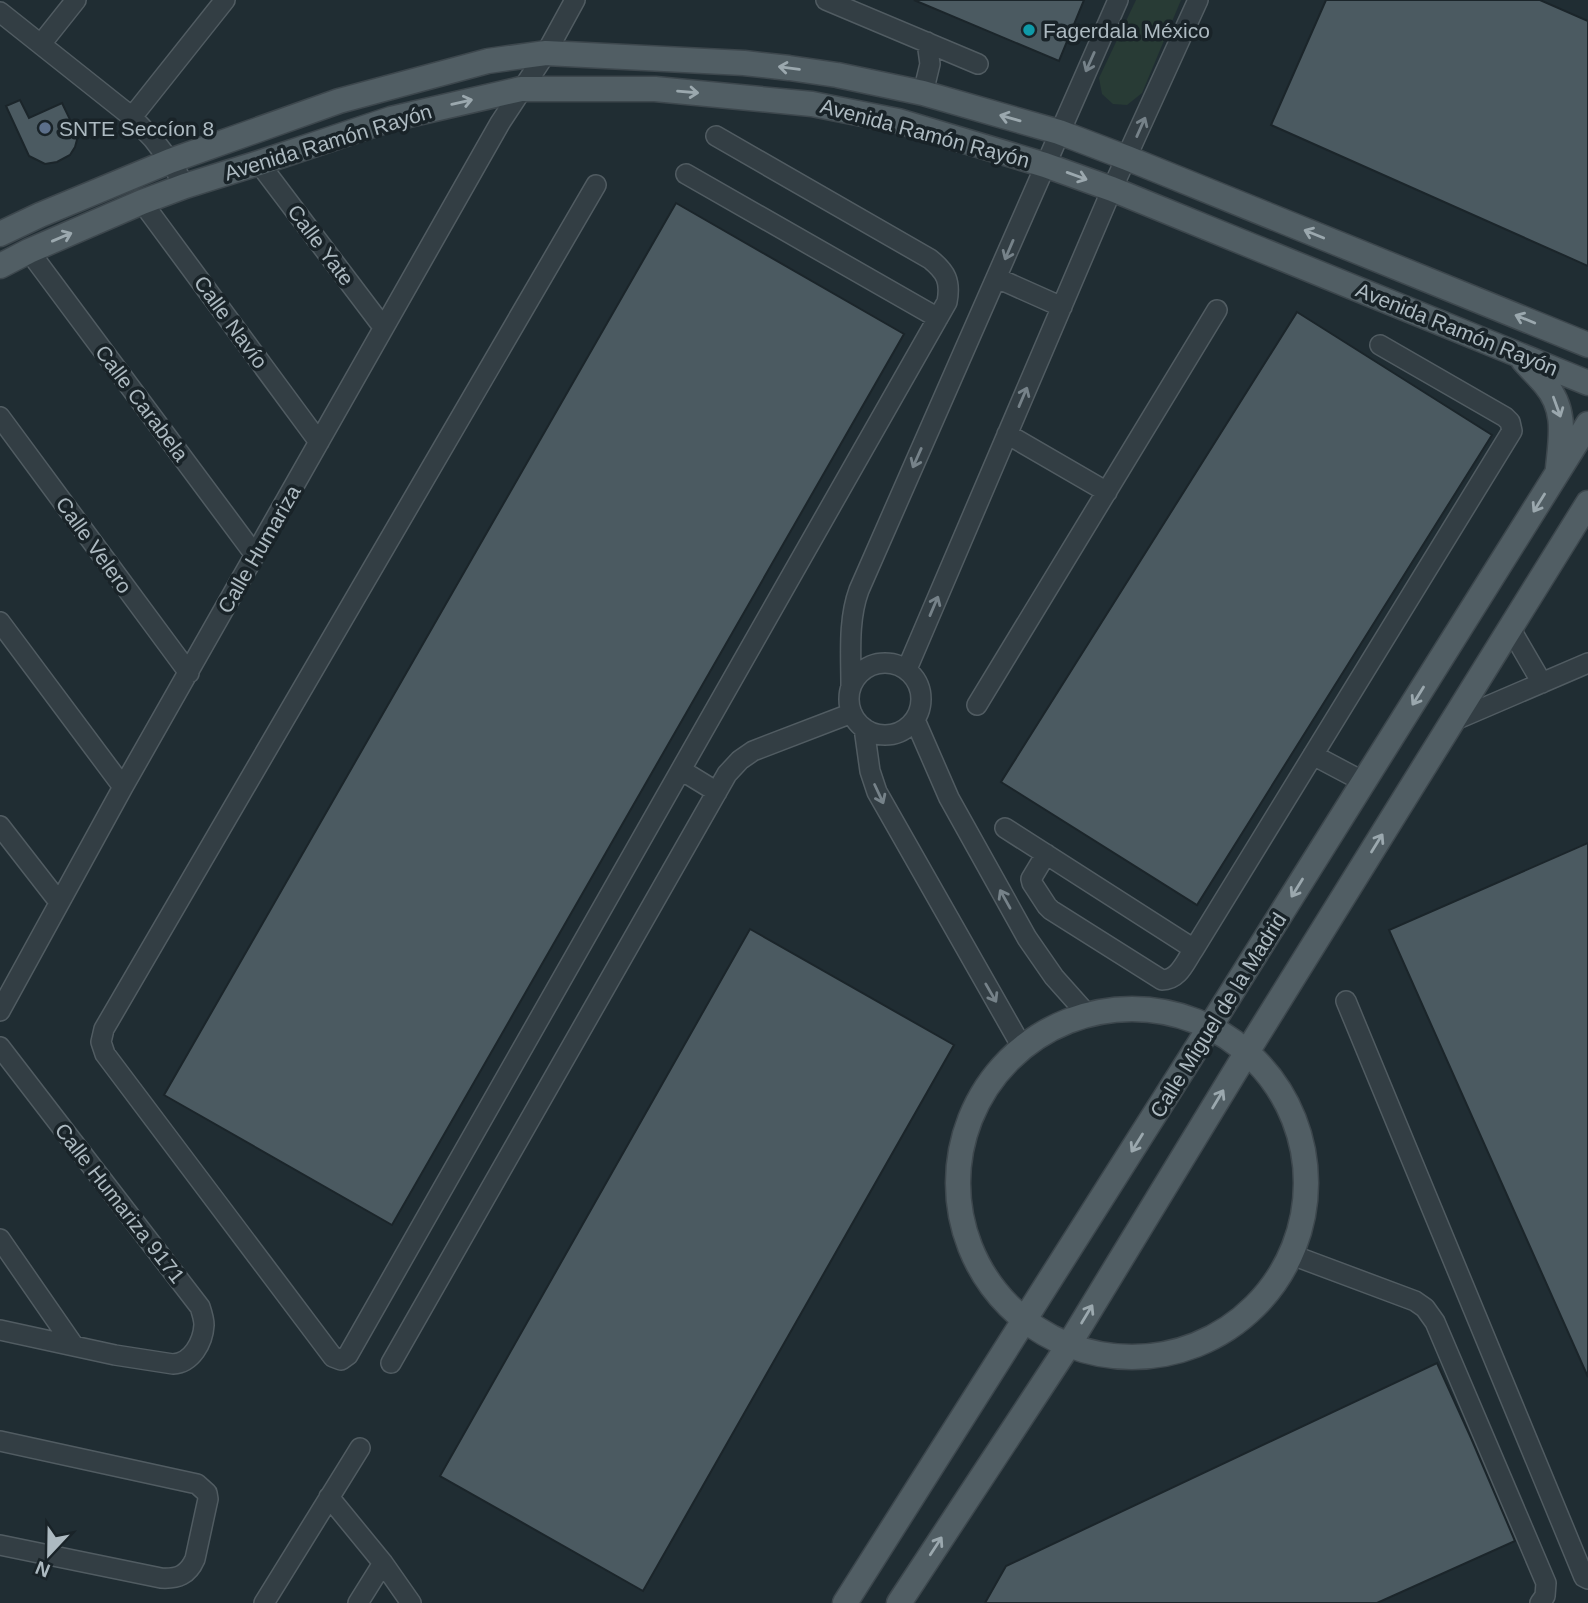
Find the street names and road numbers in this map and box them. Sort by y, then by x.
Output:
street label: Avenida Ramón Rayón [818,94,1032,172]
street label: Avenida Ramón Rayón [222,99,434,185]
street label: Calle Yate [283,200,359,290]
street label: Calle Navío [190,271,272,373]
street label: Avenida Ramón Rayón [1353,278,1561,380]
street label: Calle Carabela [91,341,193,466]
street label: Calle Humariza [213,481,305,617]
street label: Calle Velero [51,492,137,598]
street label: Calle Miguel de la Madrid [1145,908,1291,1122]
street label: Calle Humariza 9171 [51,1119,189,1287]

